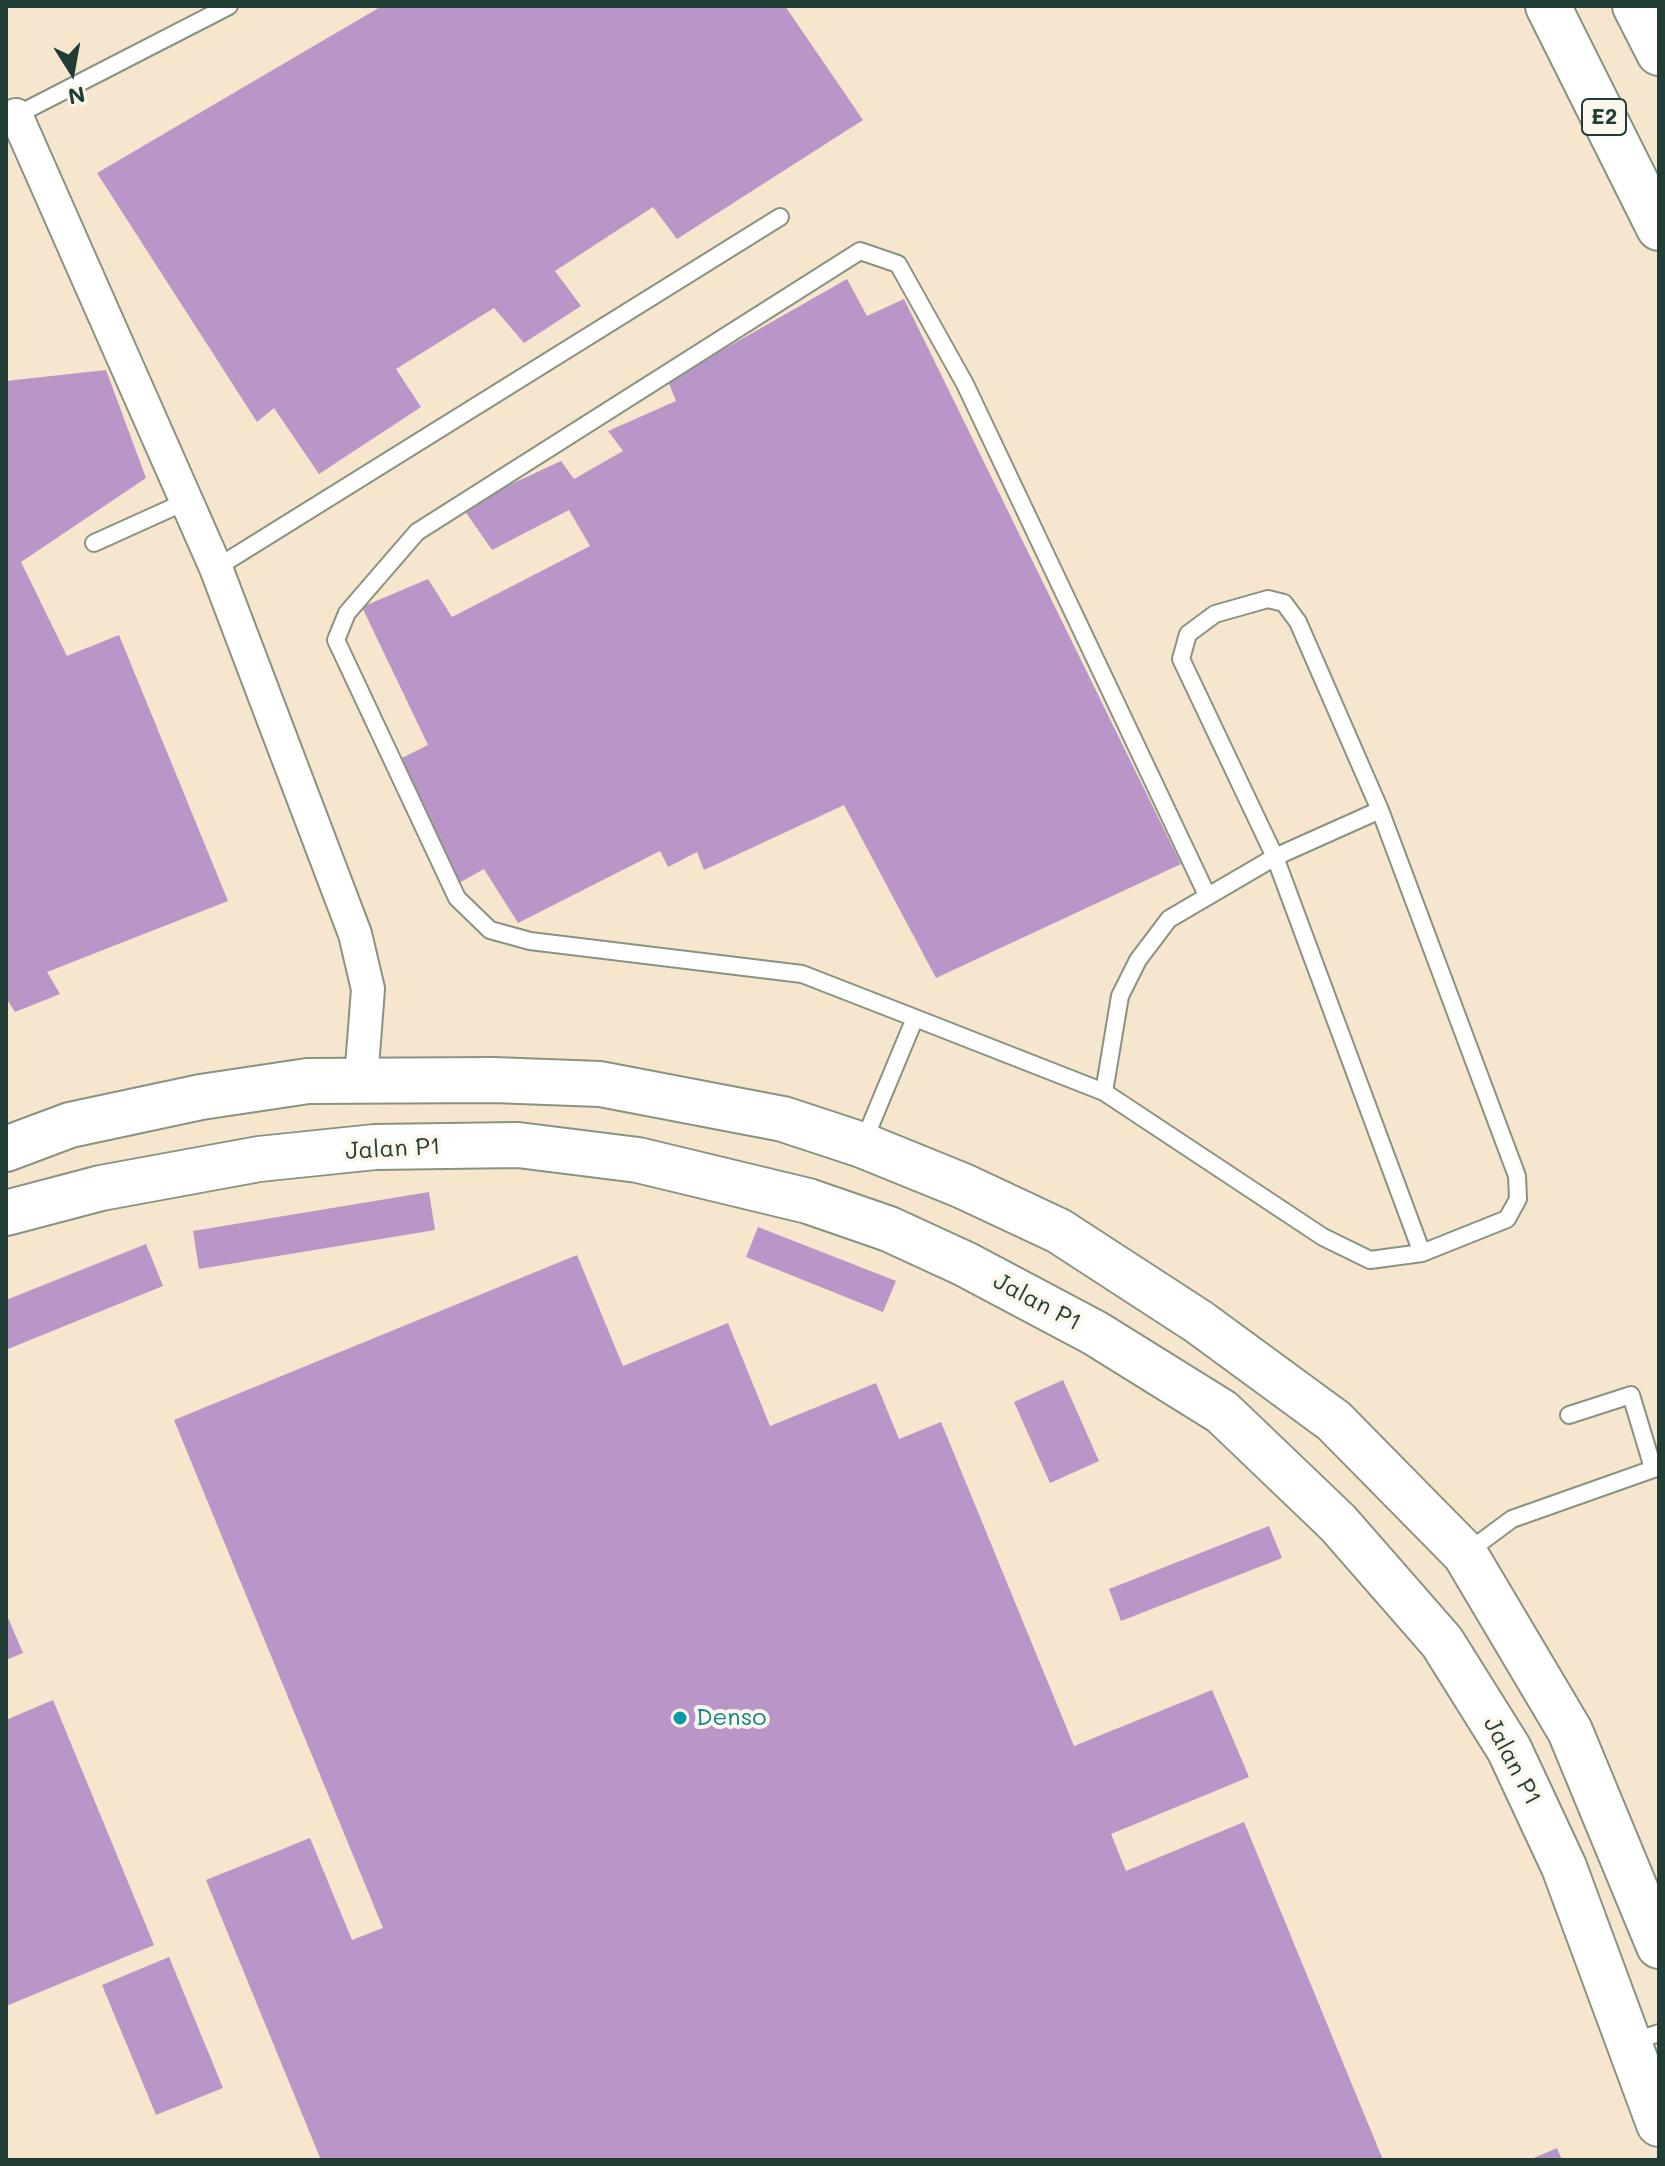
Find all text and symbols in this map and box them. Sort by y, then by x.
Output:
north arrow [32,32,112,112]
text: N [66,80,88,112]
road number: E2 [1582,99,1626,135]
street label: Jalan P1 [345,1132,441,1166]
street label: Jalan P1 [988,1267,1086,1337]
place label: Denso [696,1704,767,1732]
marker: Denso [671,1709,689,1727]
street label: Jalan P1 [1477,1712,1547,1810]

